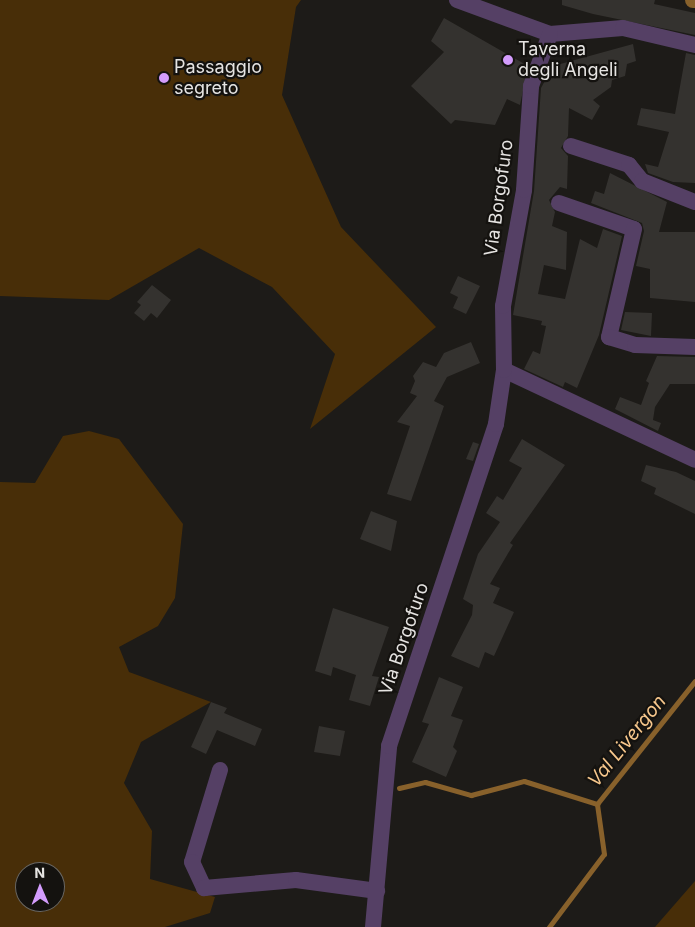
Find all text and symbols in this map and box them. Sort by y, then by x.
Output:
place label: Taverna degli Angeli [518,39,618,82]
marker: Taverna degli Angeli [502,54,514,66]
place label: Passaggio segreto [174,57,262,100]
marker: Passaggio segreto [158,72,170,84]
street label: Via Borgofuro [480,138,518,258]
street label: Via Borgofuro [375,580,433,698]
water label: Val Livergon [583,691,671,791]
north arrow [15,862,65,912]
text: N [34,864,45,881]

